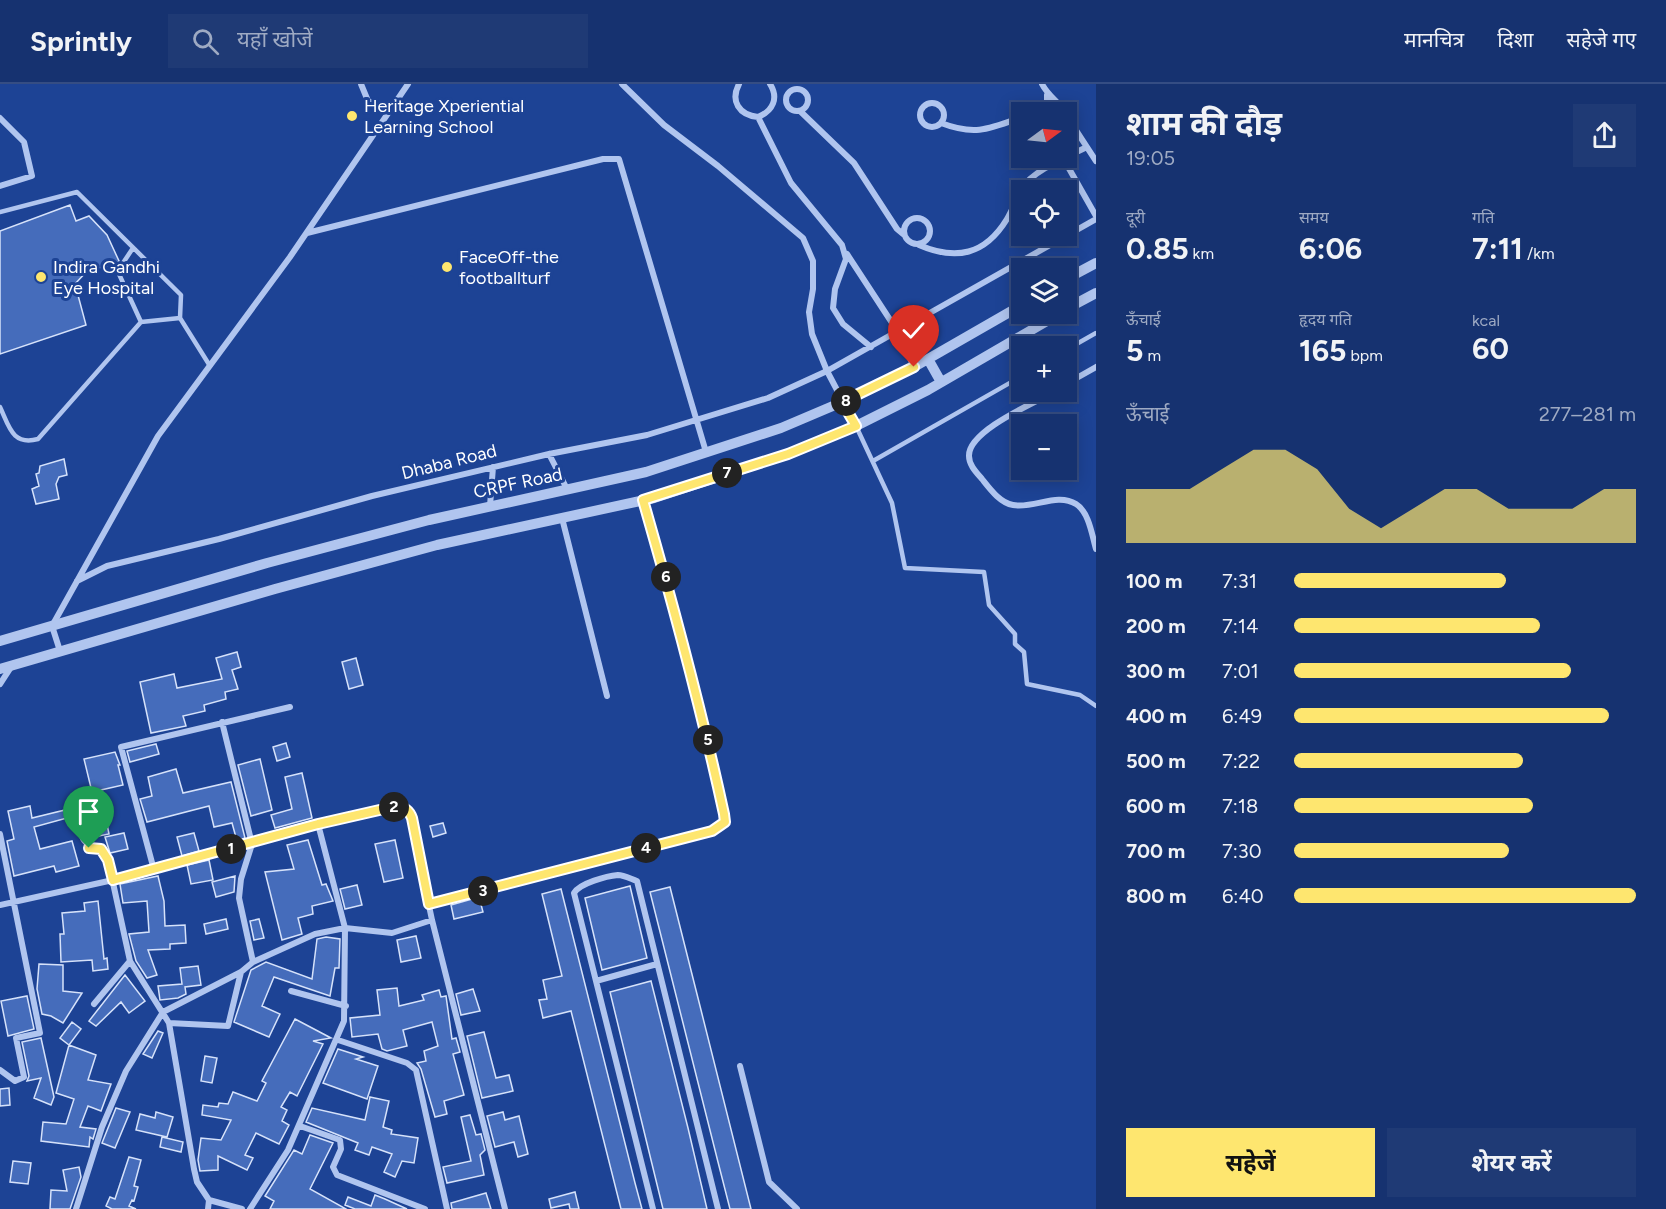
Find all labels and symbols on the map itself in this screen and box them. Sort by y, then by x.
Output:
place label: Heritage Xperiential Learning School [364,95,524,138]
north arrow [1011,102,1077,168]
marker: Heritage Xperiential Learning School [345,109,359,123]
place label: FaceOff-the footballturf [459,246,559,289]
place label: Indira Gandhi Eye Hospital [53,256,160,299]
marker: FaceOff-the footballturf [440,260,454,274]
marker: Indira Gandhi Eye Hospital [34,270,48,284]
pin [888,305,939,367]
pin: 8 [831,386,861,416]
street label: Dhaba Road [399,440,499,484]
pin: 7 [712,458,742,488]
street label: CRPF Road [472,463,564,503]
pin: 6 [651,562,681,592]
pin: 5 [693,725,723,755]
pin [63,786,114,848]
pin: 2 [379,792,409,822]
pin: 4 [631,833,661,863]
pin: 1 [216,834,246,864]
pin: 3 [468,876,498,906]

